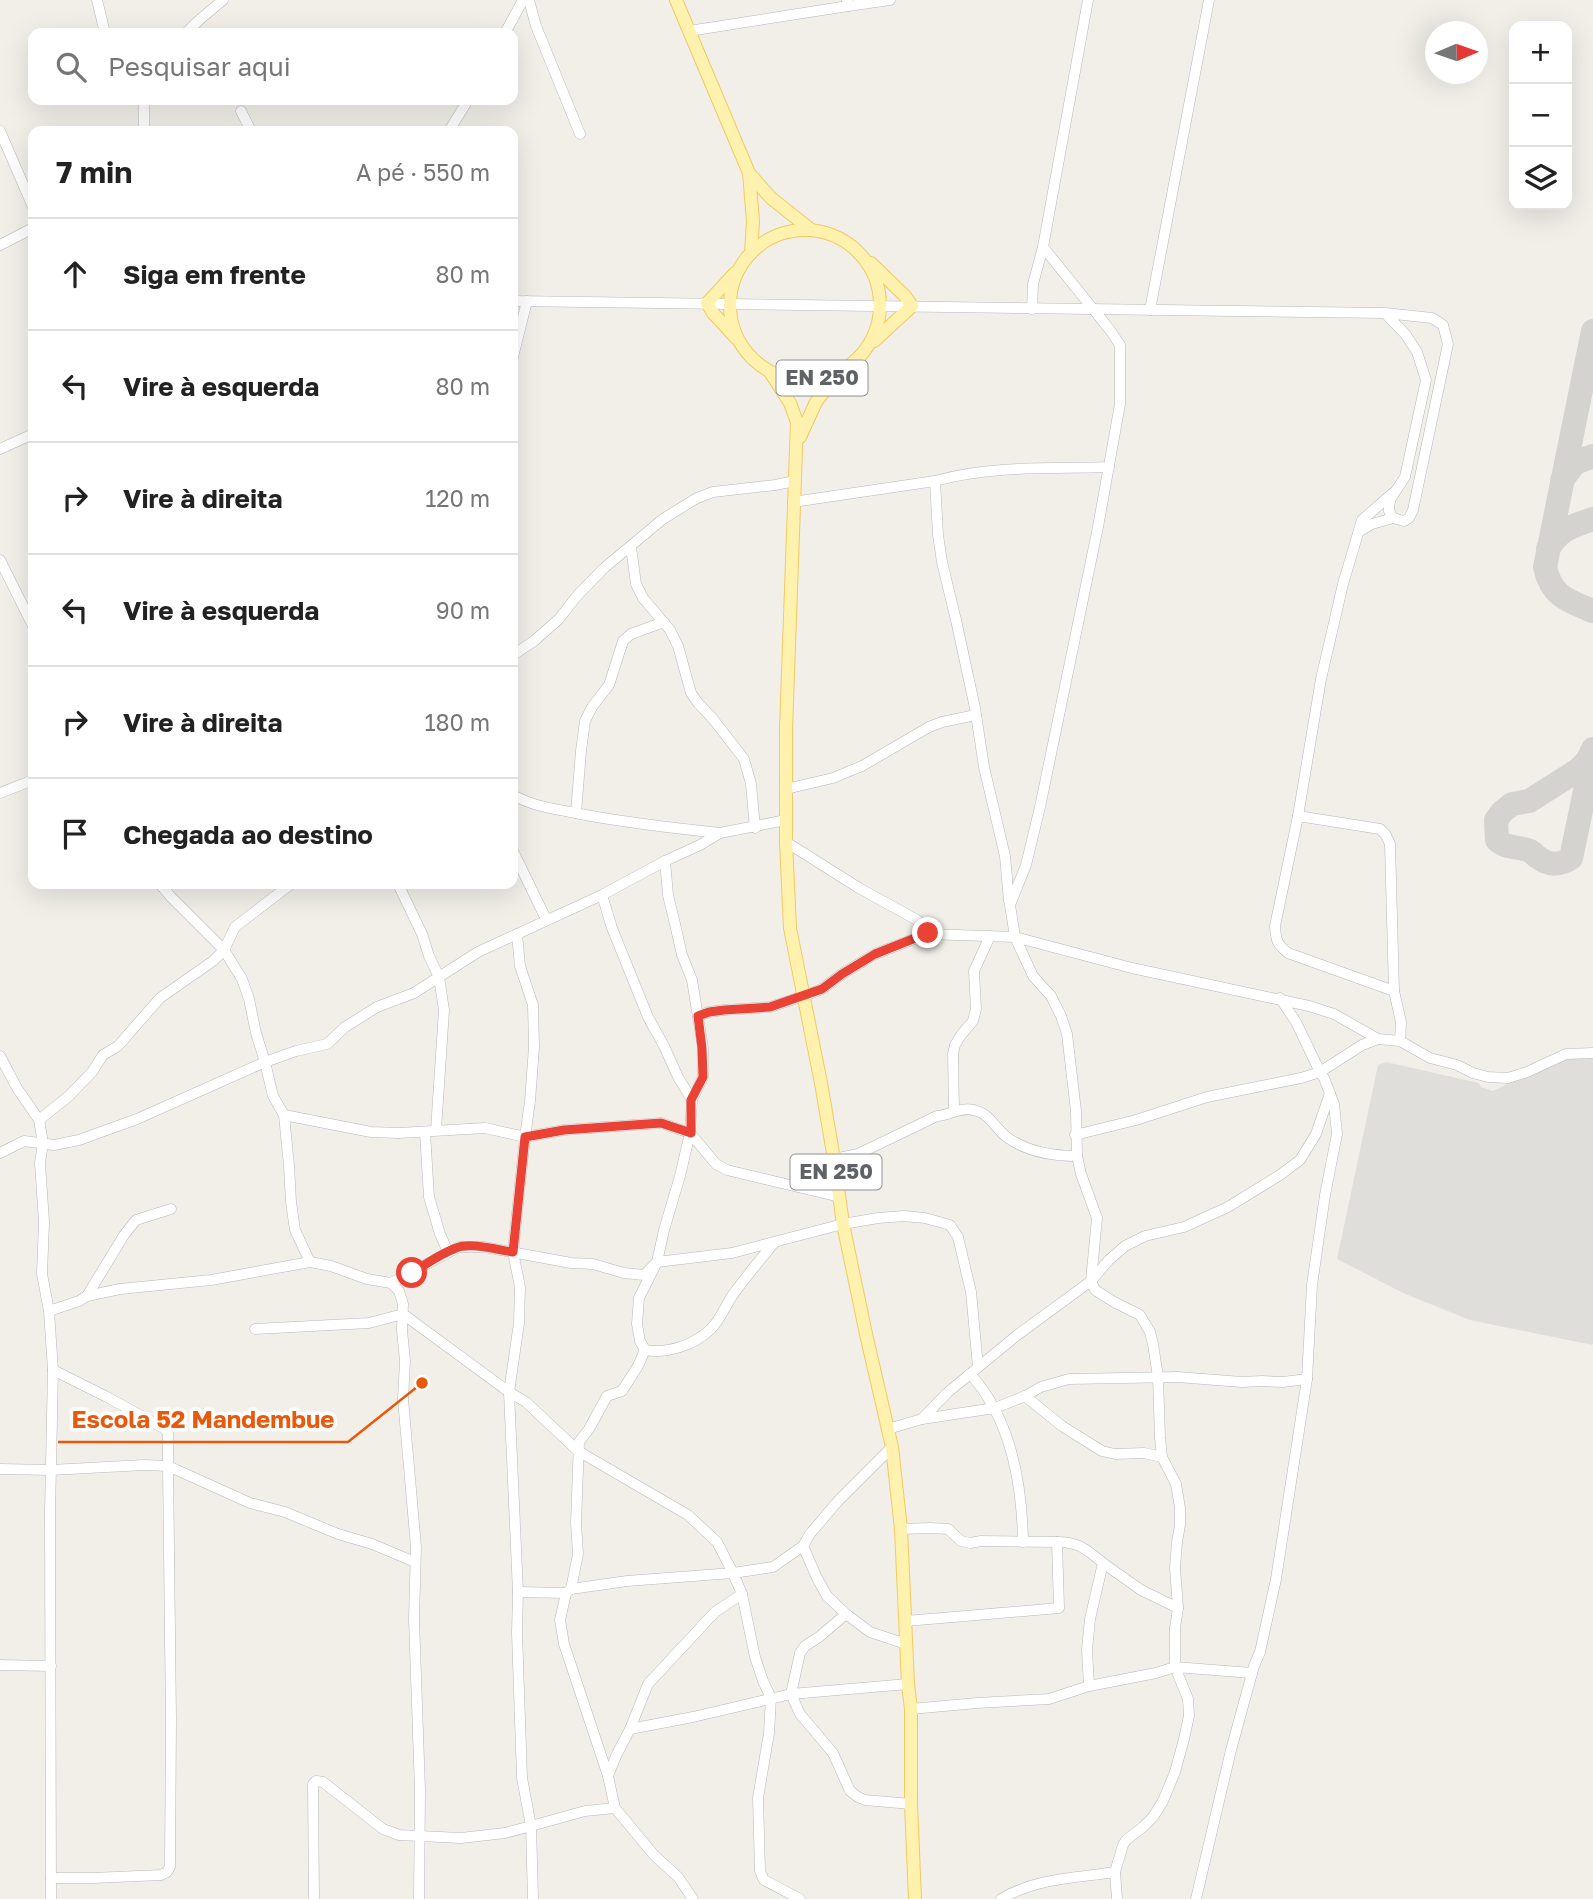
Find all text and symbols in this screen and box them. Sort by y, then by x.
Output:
north arrow [1425,21,1488,84]
map controls [1509,21,1572,210]
button: + [1509,21,1572,84]
search box [28,28,518,105]
icon: search [52,48,90,86]
text: Pesquisar aqui [108,51,291,82]
button: − [1509,84,1572,147]
button: layers [1509,147,1572,210]
text: 7 min [56,154,132,190]
text: A pé · 550 m [356,158,490,186]
icon: ahead [56,255,94,293]
text: Siga em frente [123,259,306,290]
text: 80 m [436,260,490,288]
road number: EN 250 [776,360,868,396]
icon: left [56,367,94,405]
text: Vire à esquerda [123,371,319,402]
text: 80 m [436,372,490,400]
icon: right [56,479,94,517]
text: Vire à direita [123,483,283,514]
text: 120 m [425,484,490,512]
icon: left [56,591,94,629]
text: Vire à esquerda [123,595,319,626]
text: 90 m [436,596,490,624]
icon: right [56,703,94,741]
text: Vire à direita [123,707,283,738]
text: 180 m [424,708,490,736]
icon: arrive [56,815,94,853]
text: Chegada ao destino [123,819,373,850]
route end [912,917,943,948]
road number: EN 250 [790,1154,882,1190]
route start [396,1257,427,1288]
callout: Escola 52 Mandembue [58,1397,348,1442]
text: Escola 52 Mandembue [72,1404,334,1433]

